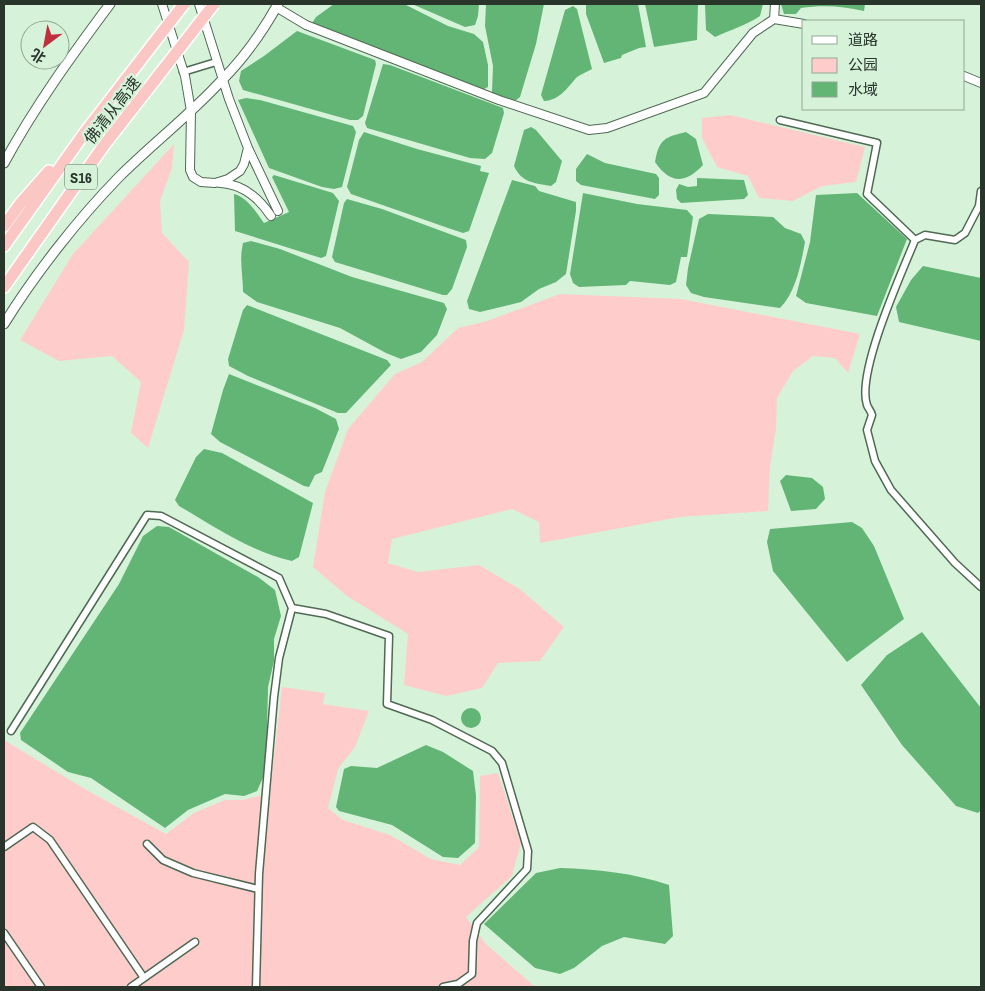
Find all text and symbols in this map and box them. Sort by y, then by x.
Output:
north arrow [20,20,70,70]
legend [802,20,965,110]
text: 道路 [848,29,878,50]
text: 北 [27,45,49,67]
text: 公园 [848,54,878,75]
street label: 佛清从高速 [79,72,145,148]
text: 水域 [848,79,878,100]
road number: S16 [65,164,97,190]

